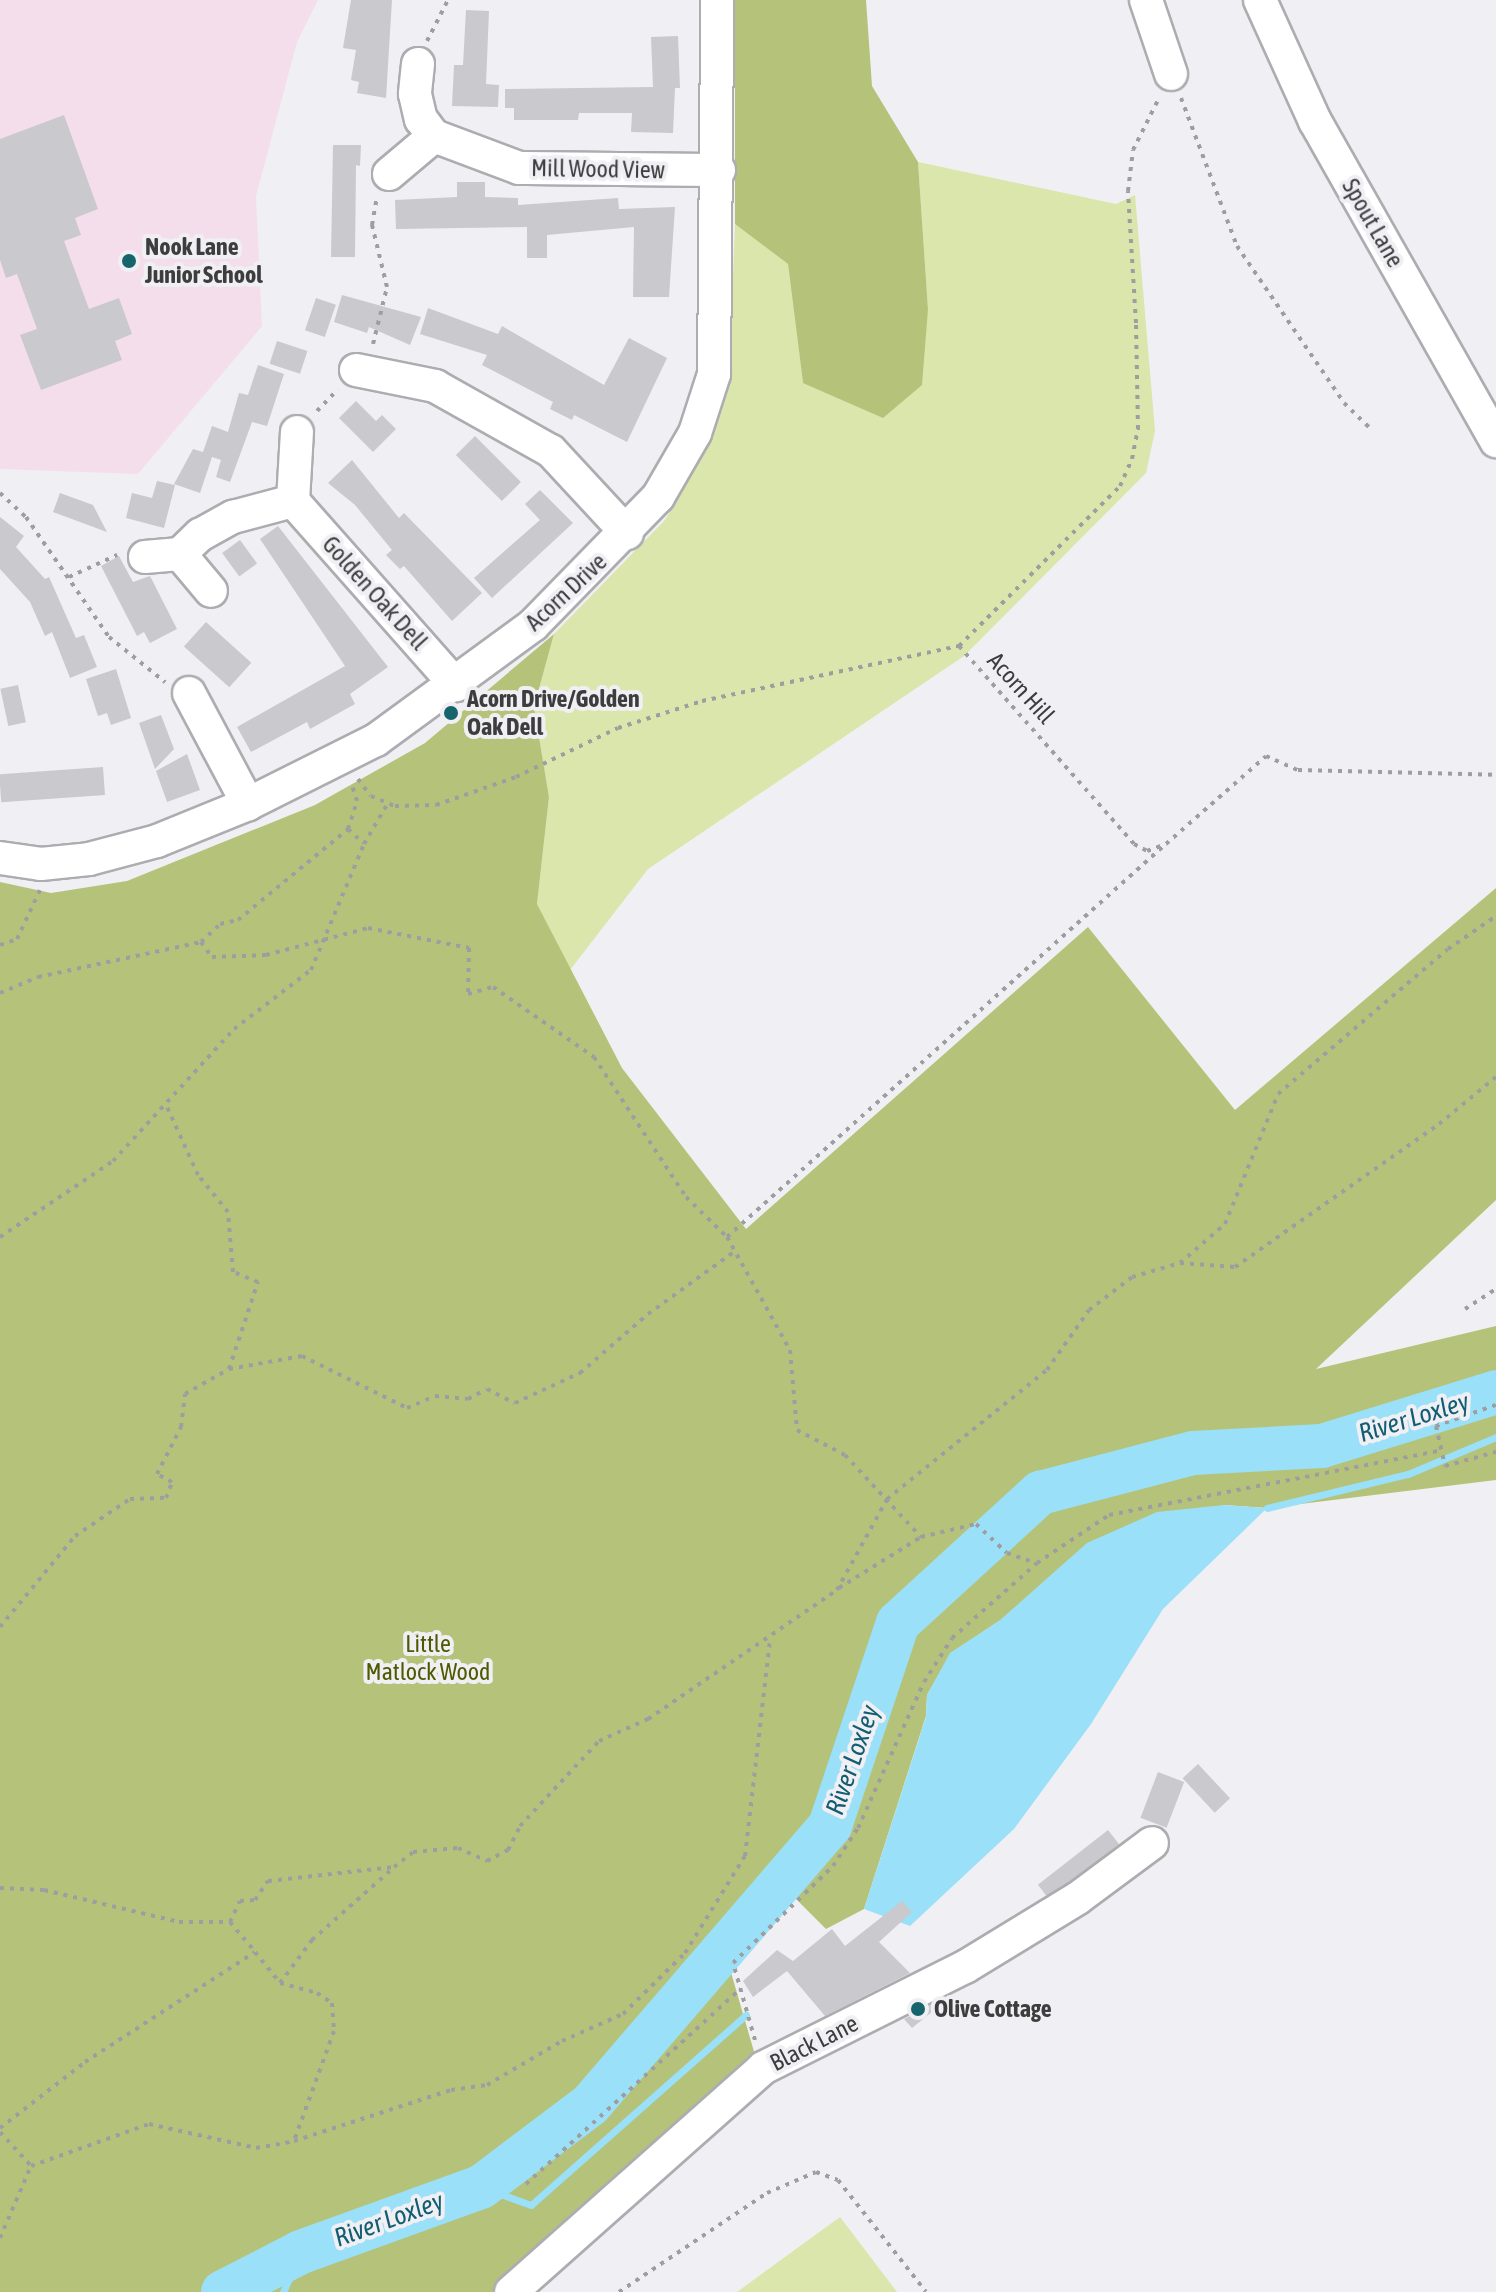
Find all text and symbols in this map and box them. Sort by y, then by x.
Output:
street label: Mill Wood View [531,153,665,185]
street label: Spout Lane [1336,174,1410,272]
place label: Nook Lane Junior School [145,233,263,289]
marker: Nook Lane Junior School [120,252,138,270]
street label: Golden Oak Dell [316,530,434,656]
street label: Acorn Drive [519,547,613,637]
street label: Acorn Hill [981,646,1061,730]
place label: Acorn Drive/Golden Oak Dell [467,685,640,741]
marker: Acorn Drive/Golden Oak Dell [442,704,460,722]
water label: River Loxley [1355,1386,1473,1450]
park label: Little Matlock Wood [366,1630,490,1686]
water label: River Loxley [820,1701,886,1819]
place label: Olive Cottage [934,1995,1052,2023]
marker: Olive Cottage [909,2000,927,2018]
street label: Black Lane [765,2009,863,2077]
water label: River Loxley [330,2186,448,2254]

